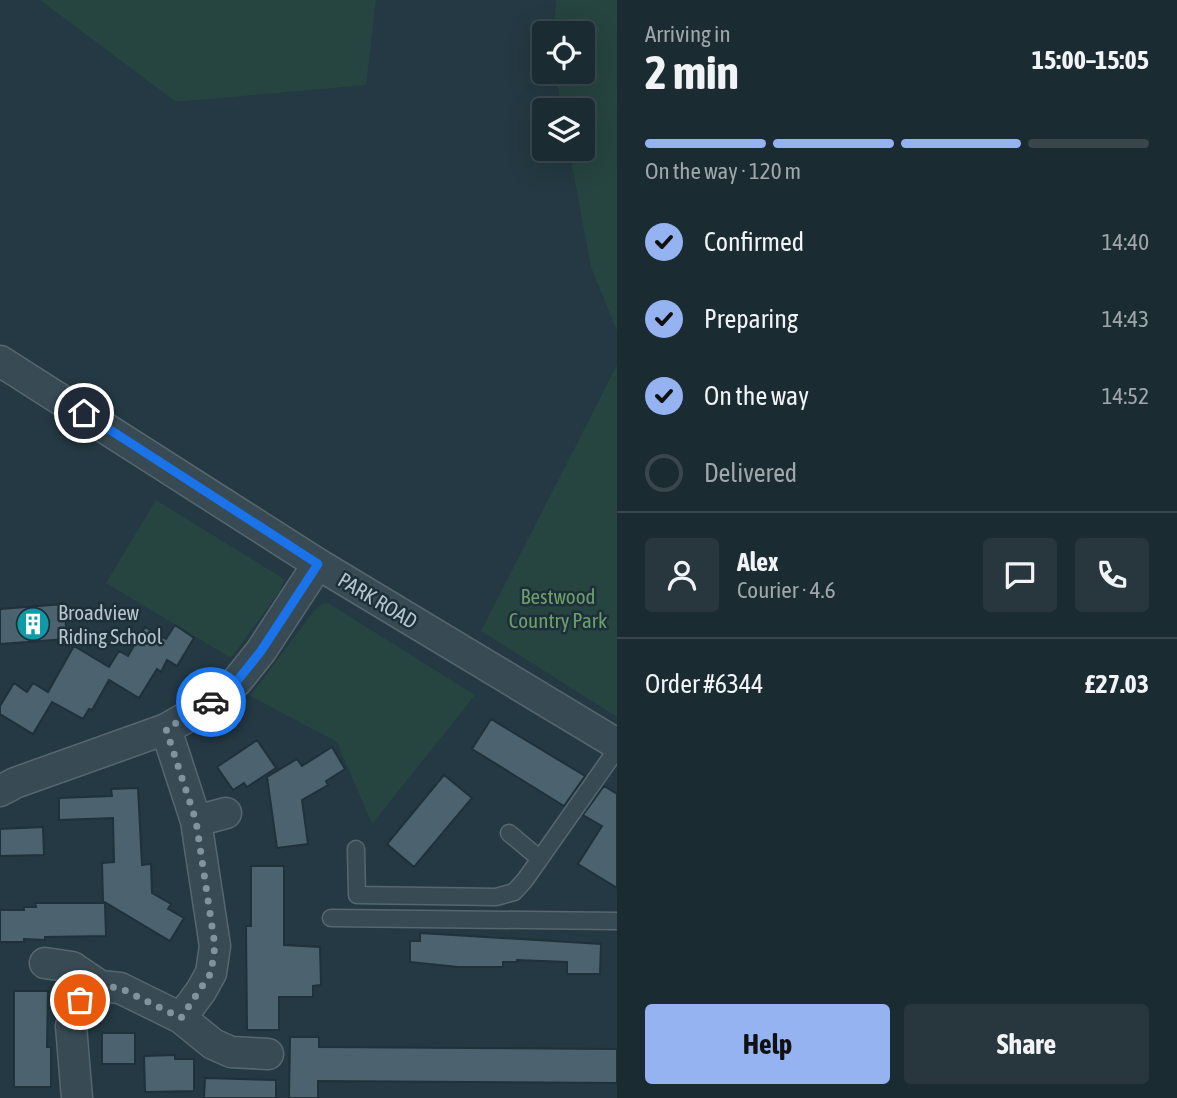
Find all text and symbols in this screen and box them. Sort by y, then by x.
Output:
map controls [532,21,595,161]
button: locate [532,21,595,84]
text: Arriving in [645,21,731,47]
text: 15:00–15:05 [1032,45,1149,75]
text: 2 min [645,46,739,99]
button: layers [532,98,595,161]
text: On the way · 120 m [645,158,801,184]
icon: check [645,223,683,261]
text: Confirmed [704,227,804,257]
text: 14:40 [1102,229,1149,255]
icon: check [645,300,683,338]
text: Preparing [704,304,798,334]
text: 14:43 [1102,306,1149,332]
icon: check [645,377,683,415]
text: On the way [704,381,809,411]
pin [54,383,114,443]
text: 14:52 [1102,383,1149,409]
icon: home [65,394,103,432]
text: Delivered [704,458,797,488]
button: person [645,538,719,612]
button: chat [983,538,1057,612]
button: phone [1075,538,1149,612]
text: Alex [737,547,778,577]
street label: PARK ROAD [334,567,422,633]
text: Courier · 4.6 [737,577,836,603]
park label: Bestwood Country Park [509,584,607,632]
place label: Broadview Riding School [58,600,163,648]
building icon: Broadview Riding School [14,605,52,643]
courier [176,667,246,737]
text: Order #6344 [645,669,764,699]
text: £27.03 [1085,669,1149,699]
icon: car [192,683,230,721]
pin [50,970,110,1030]
icon: bag [61,981,99,1019]
button: Help [645,1004,890,1084]
button: Share [904,1004,1149,1084]

